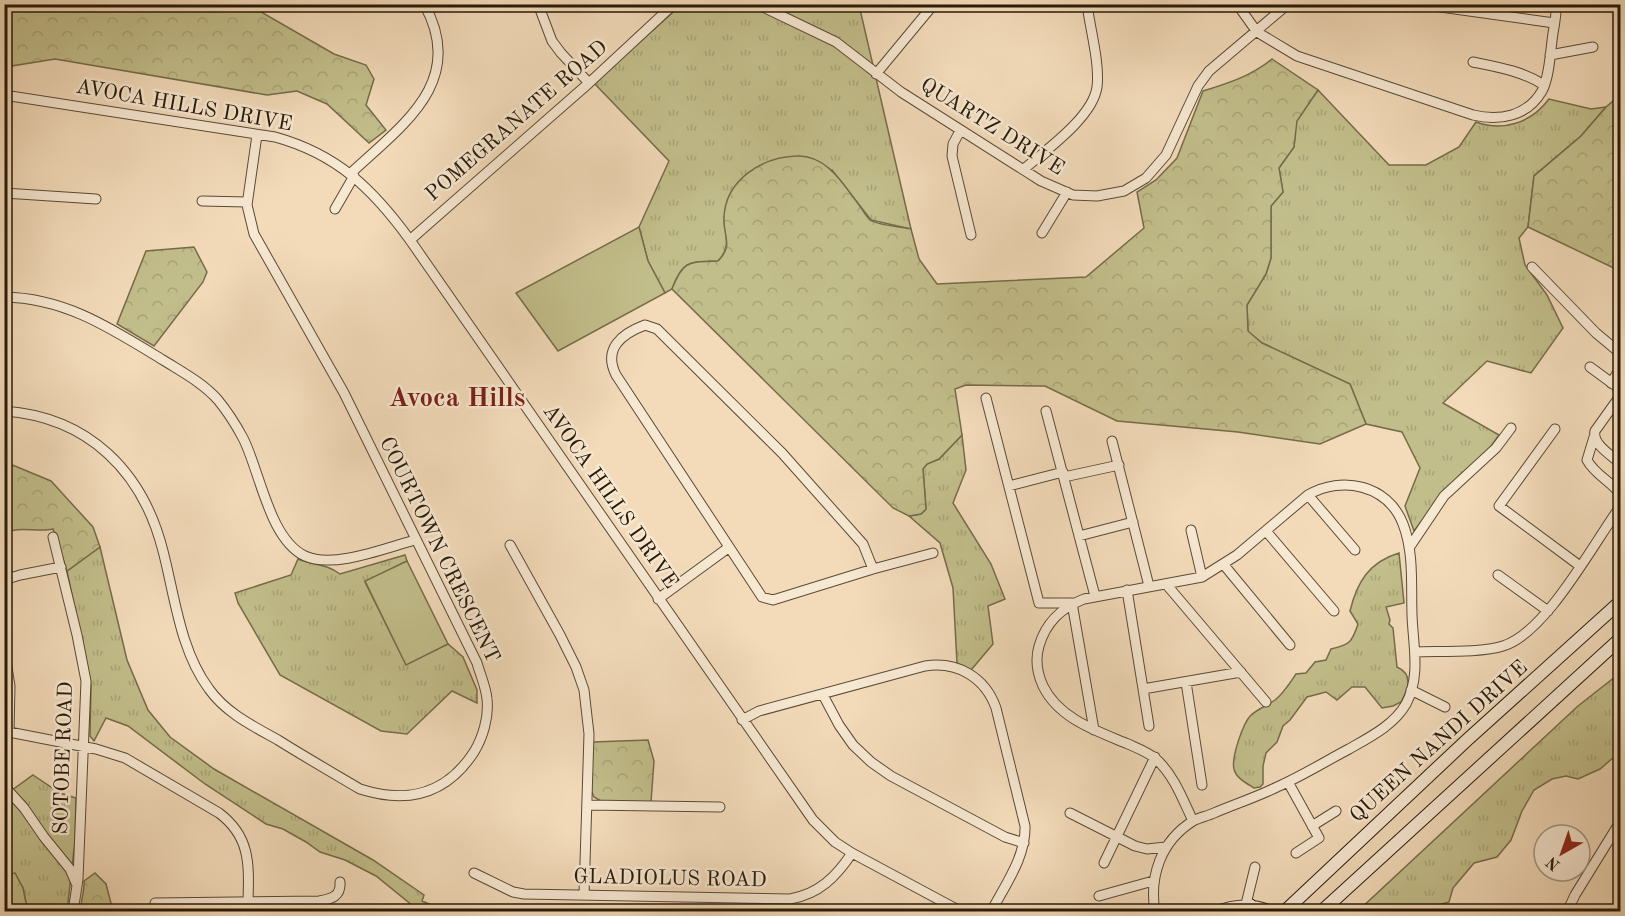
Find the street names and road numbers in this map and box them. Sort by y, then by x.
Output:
street label: POMEGRANATE ROAD [422,37,612,205]
street label: QUARTZ DRIVE [916,74,1068,180]
street label: AVOCA HILLS DRIVE [74,77,294,135]
street label: AVOCA HILLS DRIVE [538,401,682,593]
street label: COURTOWN CRESCENT [375,434,503,666]
street label: QUEEN NANDI DRIVE [1346,657,1532,827]
street label: SOTOBE ROAD [51,681,77,835]
street label: GLADIOLUS ROAD [573,867,767,891]

